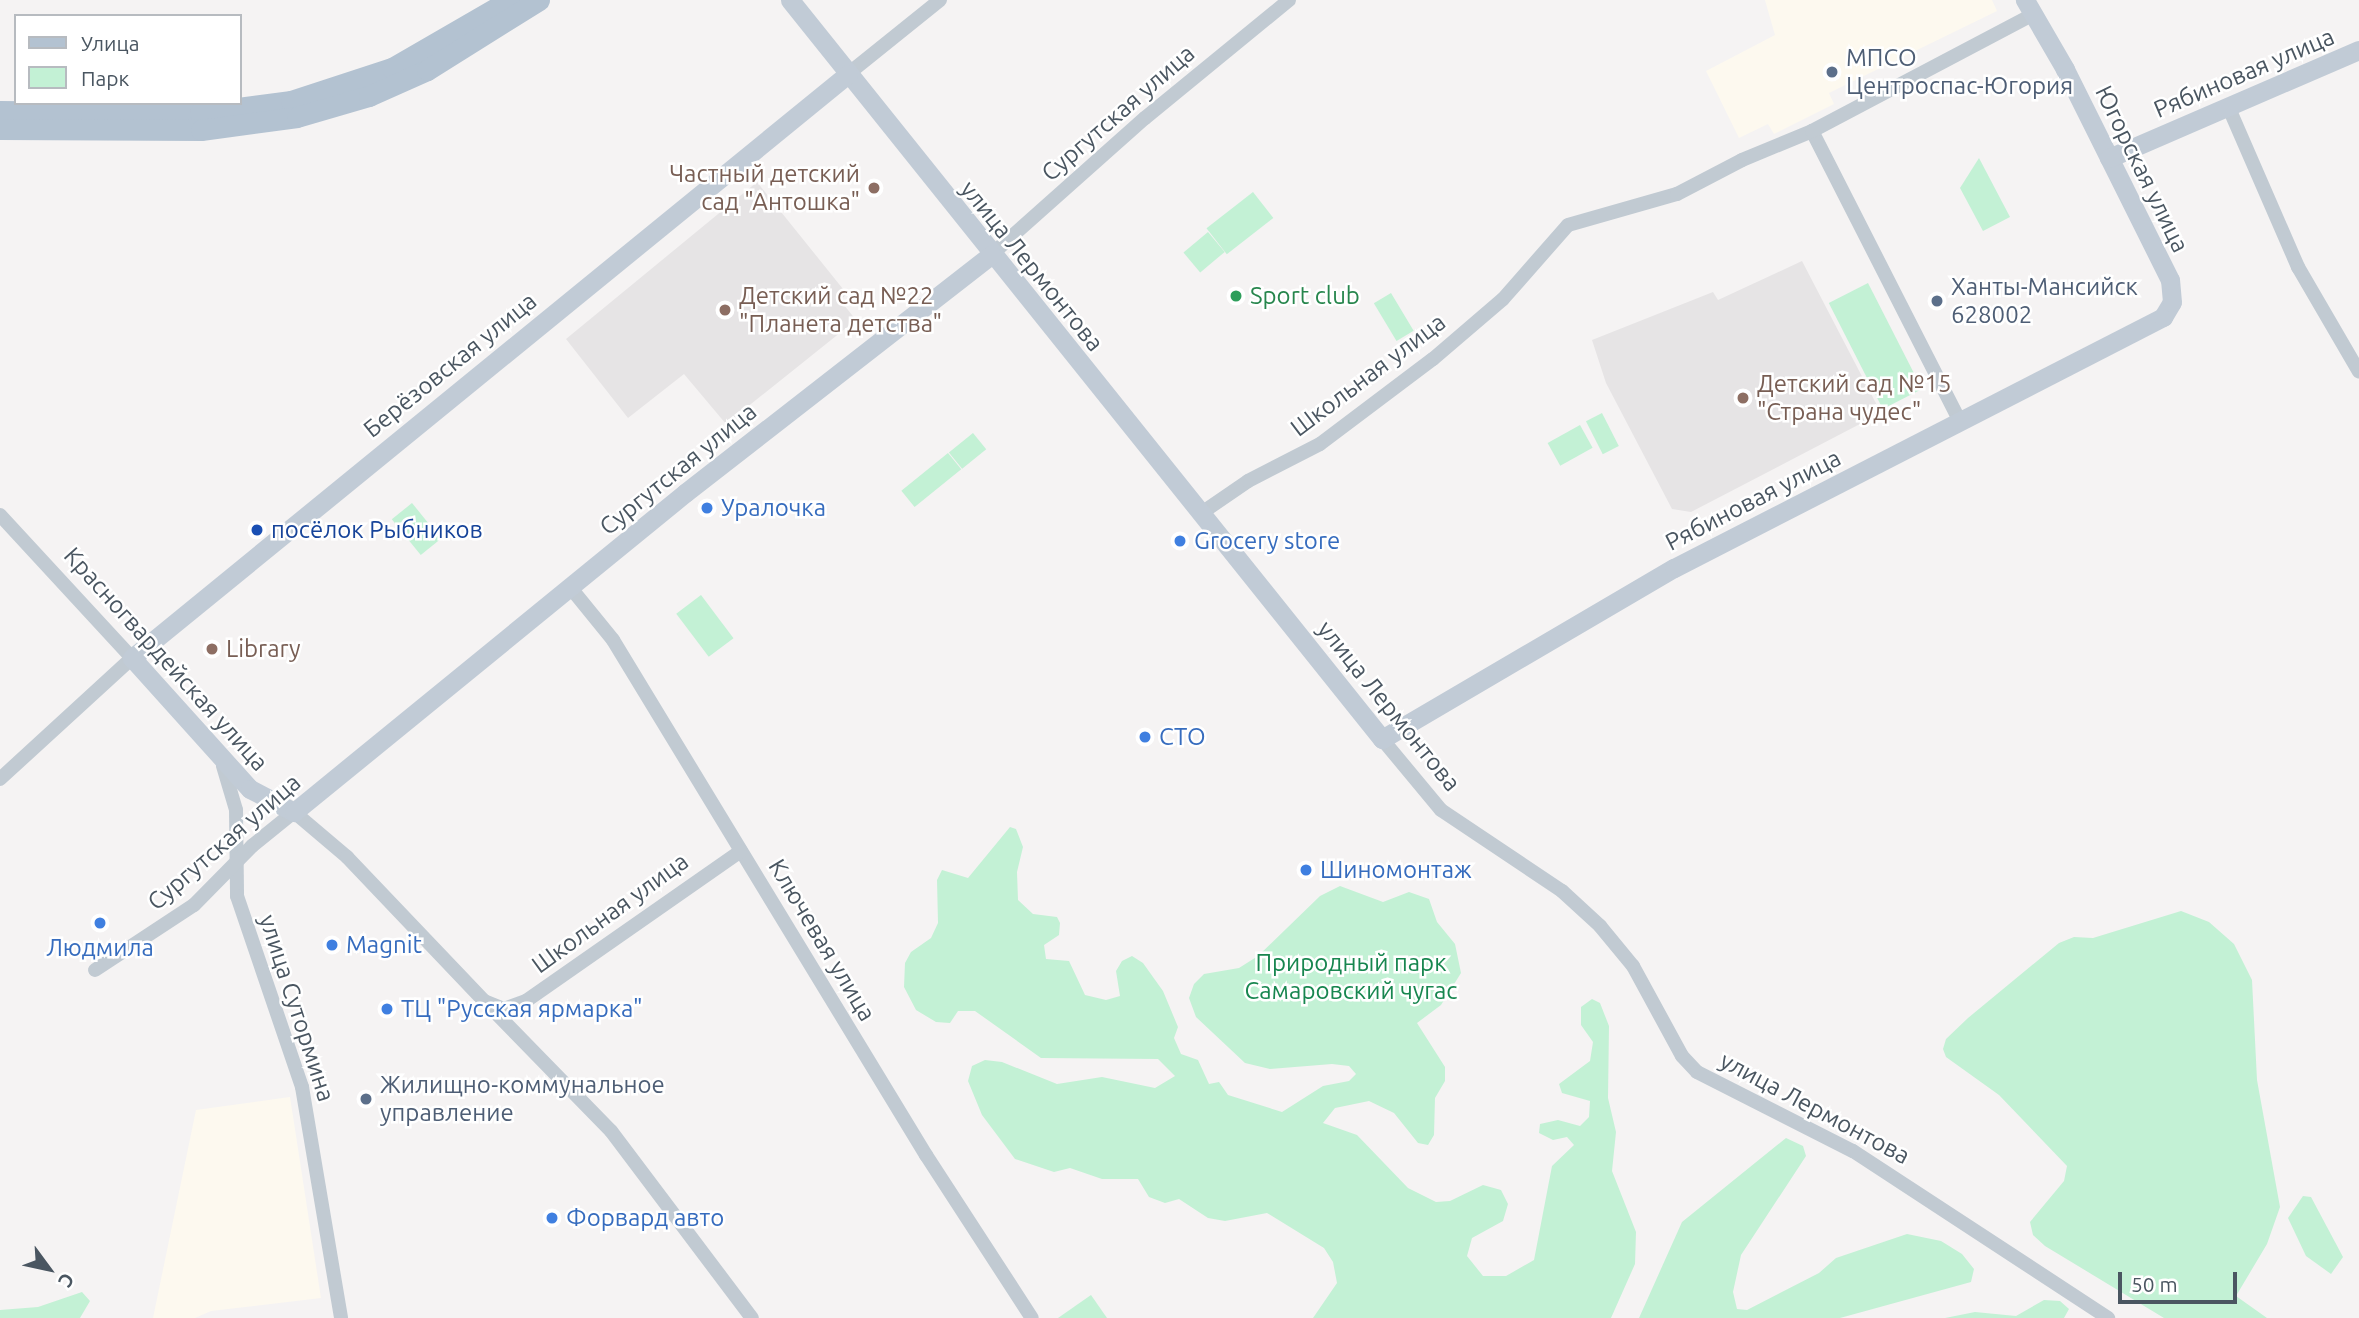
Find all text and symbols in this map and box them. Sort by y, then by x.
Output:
legend [14,14,242,105]
street label: Рябиновая улица [2149,22,2339,124]
text: Улица [81,31,139,55]
street label: Сургутская улица [1036,39,1200,187]
place label: МПСО Центроспас-Югория [1846,44,2073,100]
marker: МПСО Центроспас-Югория [1824,64,1840,80]
text: Парк [81,66,129,90]
street label: Югорская улица [2089,81,2195,257]
place label: Частный детский сад "Антошка" [669,160,860,216]
street label: улица Лермонтова [954,175,1110,357]
marker: Частный детский сад "Антошка" [866,180,882,196]
place label: Ханты-Мансийск 628002 [1951,273,2138,329]
place label: Детский сад №22 "Планета детства" [739,282,942,338]
place label: Sport club [1250,282,1360,310]
street label: Берёзовская улица [358,286,542,444]
marker: Sport club [1228,288,1244,304]
marker: Ханты-Мансийск 628002 [1929,293,1945,309]
marker: Детский сад №22 "Планета детства" [717,302,733,318]
street label: Школьная улица [1285,307,1451,443]
place label: Детский сад №15 "Страна чудес" [1757,370,1952,426]
marker: Детский сад №15 "Страна чудес" [1735,390,1751,406]
street label: Сургутская улица [594,397,762,541]
street label: Рябиновая улица [1660,443,1846,557]
place label: Уралочка [721,494,826,522]
marker: Уралочка [699,500,715,516]
place label: посёлок Рыбников [271,516,483,544]
marker: посёлок Рыбников [249,522,265,538]
place label: Grocery store [1194,527,1340,555]
marker: Grocery store [1172,533,1188,549]
street label: Красногвардейская улица [58,541,274,777]
street label: улица Лермонтова [1311,615,1467,797]
place label: Library [226,635,301,663]
marker: Library [204,641,220,657]
place label: СТО [1159,723,1206,751]
marker: СТО [1137,729,1153,745]
street label: Сургутская улица [142,768,306,916]
street label: Школьная улица [526,847,694,979]
street label: Ключевая улица [762,854,882,1026]
place label: Шиномонтаж [1320,856,1472,884]
marker: Шиномонтаж [1298,862,1314,878]
street label: улица Сутормина [253,911,341,1105]
marker: Людмила [92,915,108,931]
place label: Magnit [346,931,422,959]
place label: Людмила [46,934,154,962]
marker: Magnit [324,937,340,953]
park label: Природный парк Самаровский чугас [1245,949,1457,1005]
place label: ТЦ "Русская ярмарка" [401,995,643,1023]
marker: ТЦ "Русская ярмарка" [379,1001,395,1017]
street label: улица Лермонтова [1715,1046,1915,1170]
place label: Жилищно-коммунальное управление [380,1071,665,1127]
marker: Жилищно-коммунальное управление [358,1091,374,1107]
place label: Форвард авто [566,1204,724,1232]
marker: Форвард авто [544,1210,560,1226]
north arrow [14,1234,84,1304]
scale bar [2121,1258,2240,1302]
text: С [54,1269,79,1292]
text: 50 m [2131,1272,2178,1296]

